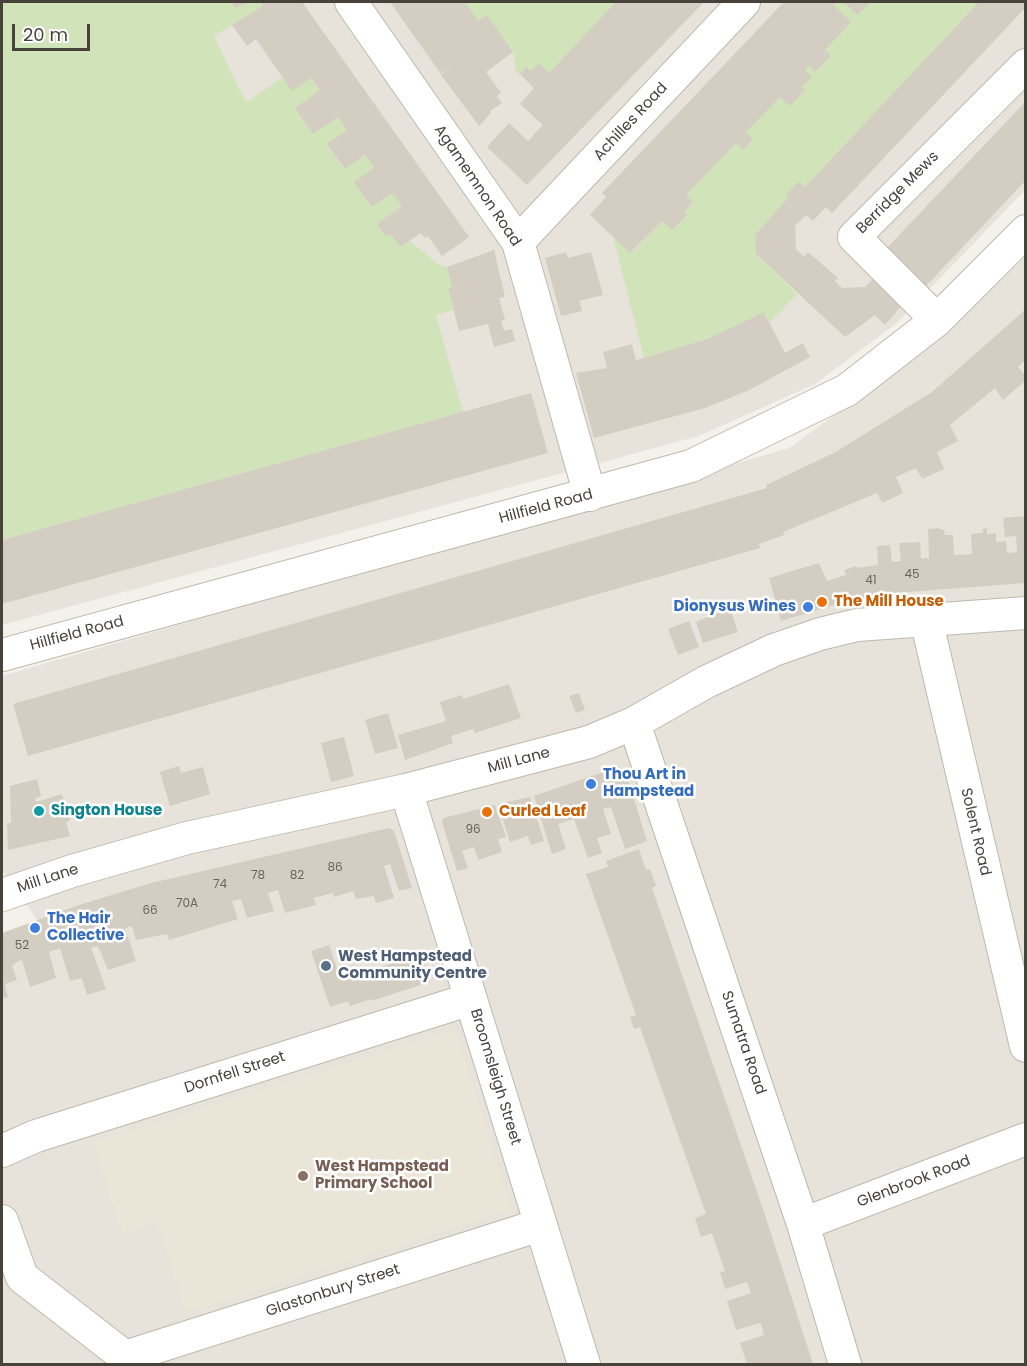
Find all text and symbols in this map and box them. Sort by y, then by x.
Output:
scale bar [15,12,93,50]
text: 20 m [23,22,68,47]
street label: Achilles Road [590,79,672,165]
street label: Agamemnon Road [430,122,524,250]
street label: Berridge Mews [853,148,943,238]
street label: Hillfield Road [497,486,595,528]
house number: 45 [904,568,920,582]
house number: 41 [865,574,877,588]
place label: The Mill House [834,593,944,611]
marker: The Mill House [815,595,829,609]
place label: Dionysus Wines [674,598,796,616]
marker: Dionysus Wines [801,600,815,614]
street label: Hillfield Road [28,613,126,655]
street label: Mill Lane [486,744,552,778]
place label: Thou Art in Hampstead [603,766,694,801]
marker: Thou Art in Hampstead [584,777,598,791]
street label: Solent Road [956,786,994,878]
place label: Sington House [51,802,162,820]
place label: Curled Leaf [499,803,586,821]
marker: Sington House [32,804,46,818]
marker: Curled Leaf [480,805,494,819]
house number: 96 [465,823,481,837]
street label: Mill Lane [15,861,81,897]
house number: 86 [327,861,343,875]
house number: 78 [251,869,265,883]
house number: 82 [290,869,304,883]
house number: 74 [213,878,227,892]
house number: 70A [176,897,198,911]
house number: 66 [142,904,158,918]
place label: The Hair Collective [47,910,124,945]
marker: The Hair Collective [28,921,42,935]
house number: 52 [15,939,29,953]
place label: West Hampstead Community Centre [338,948,487,983]
marker: West Hampstead Community Centre [319,959,333,973]
street label: Sumatra Road [717,989,769,1097]
street label: Broomsleigh Street [466,1007,524,1147]
street label: Dornfell Street [182,1048,288,1098]
street label: Glenbrook Road [855,1152,973,1212]
place label: West Hampstead Primary School [315,1158,449,1193]
marker: West Hampstead Primary School [296,1169,310,1183]
street label: Glastonbury Street [264,1261,402,1321]

